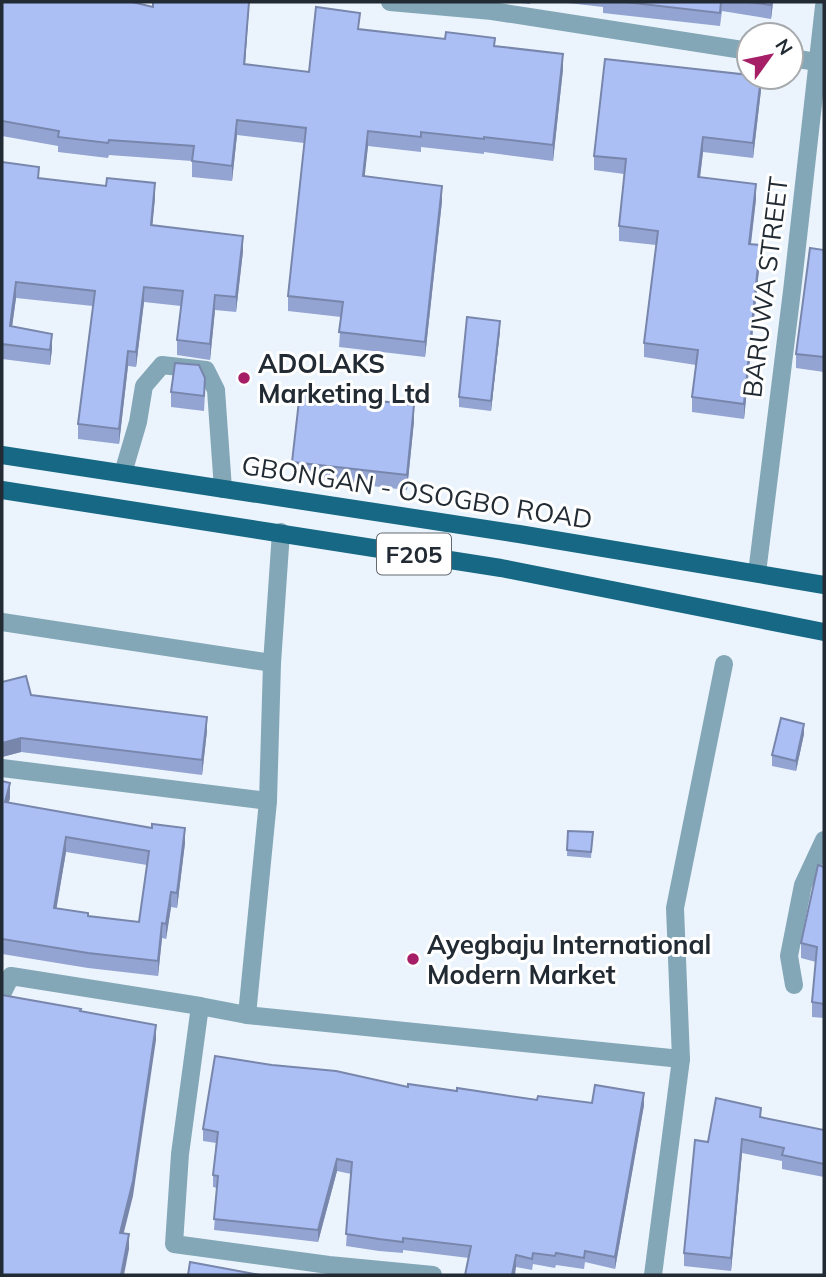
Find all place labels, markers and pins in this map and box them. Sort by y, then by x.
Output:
place label: ADOLAKS Marketing Ltd [258,347,430,410]
marker: ADOLAKS Marketing Ltd [236,370,252,386]
place label: Ayegbaju International Modern Market [427,928,711,991]
marker: Ayegbaju International Modern Market [405,951,421,967]

